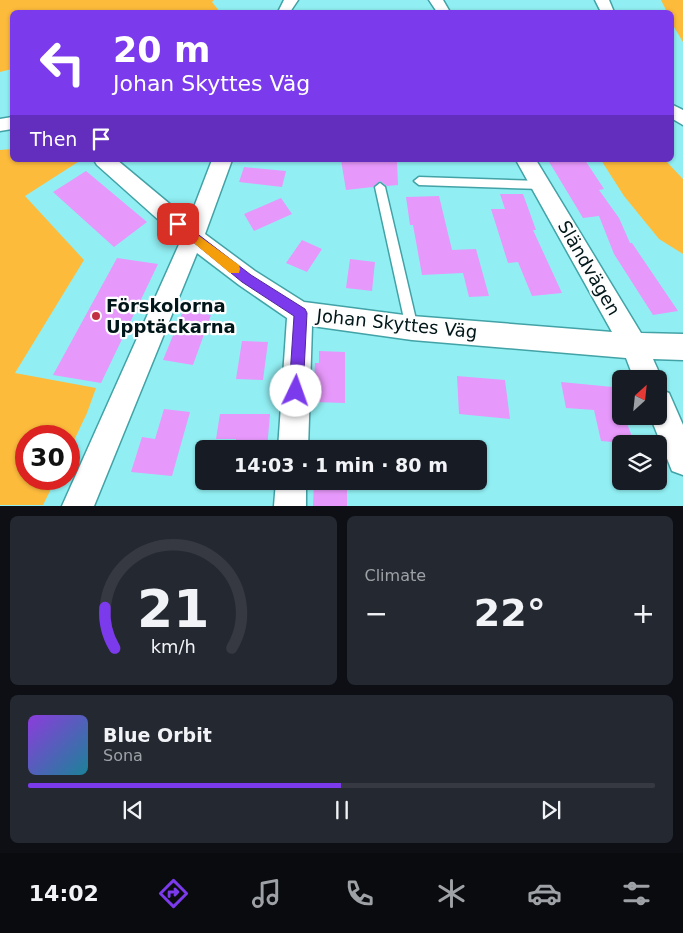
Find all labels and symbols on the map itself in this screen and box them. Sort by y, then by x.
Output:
pin [157,203,199,245]
street label: Sländvägen [554,217,625,319]
place label: Förskolorna Upptäckarna [106,295,236,337]
street label: Johan Skyttes Väg [315,305,478,342]
marker: Förskolorna Upptäckarna [90,310,102,322]
position arrow [269,364,321,416]
north arrow [612,370,668,425]
speed limit sign: 30 [15,425,80,490]

